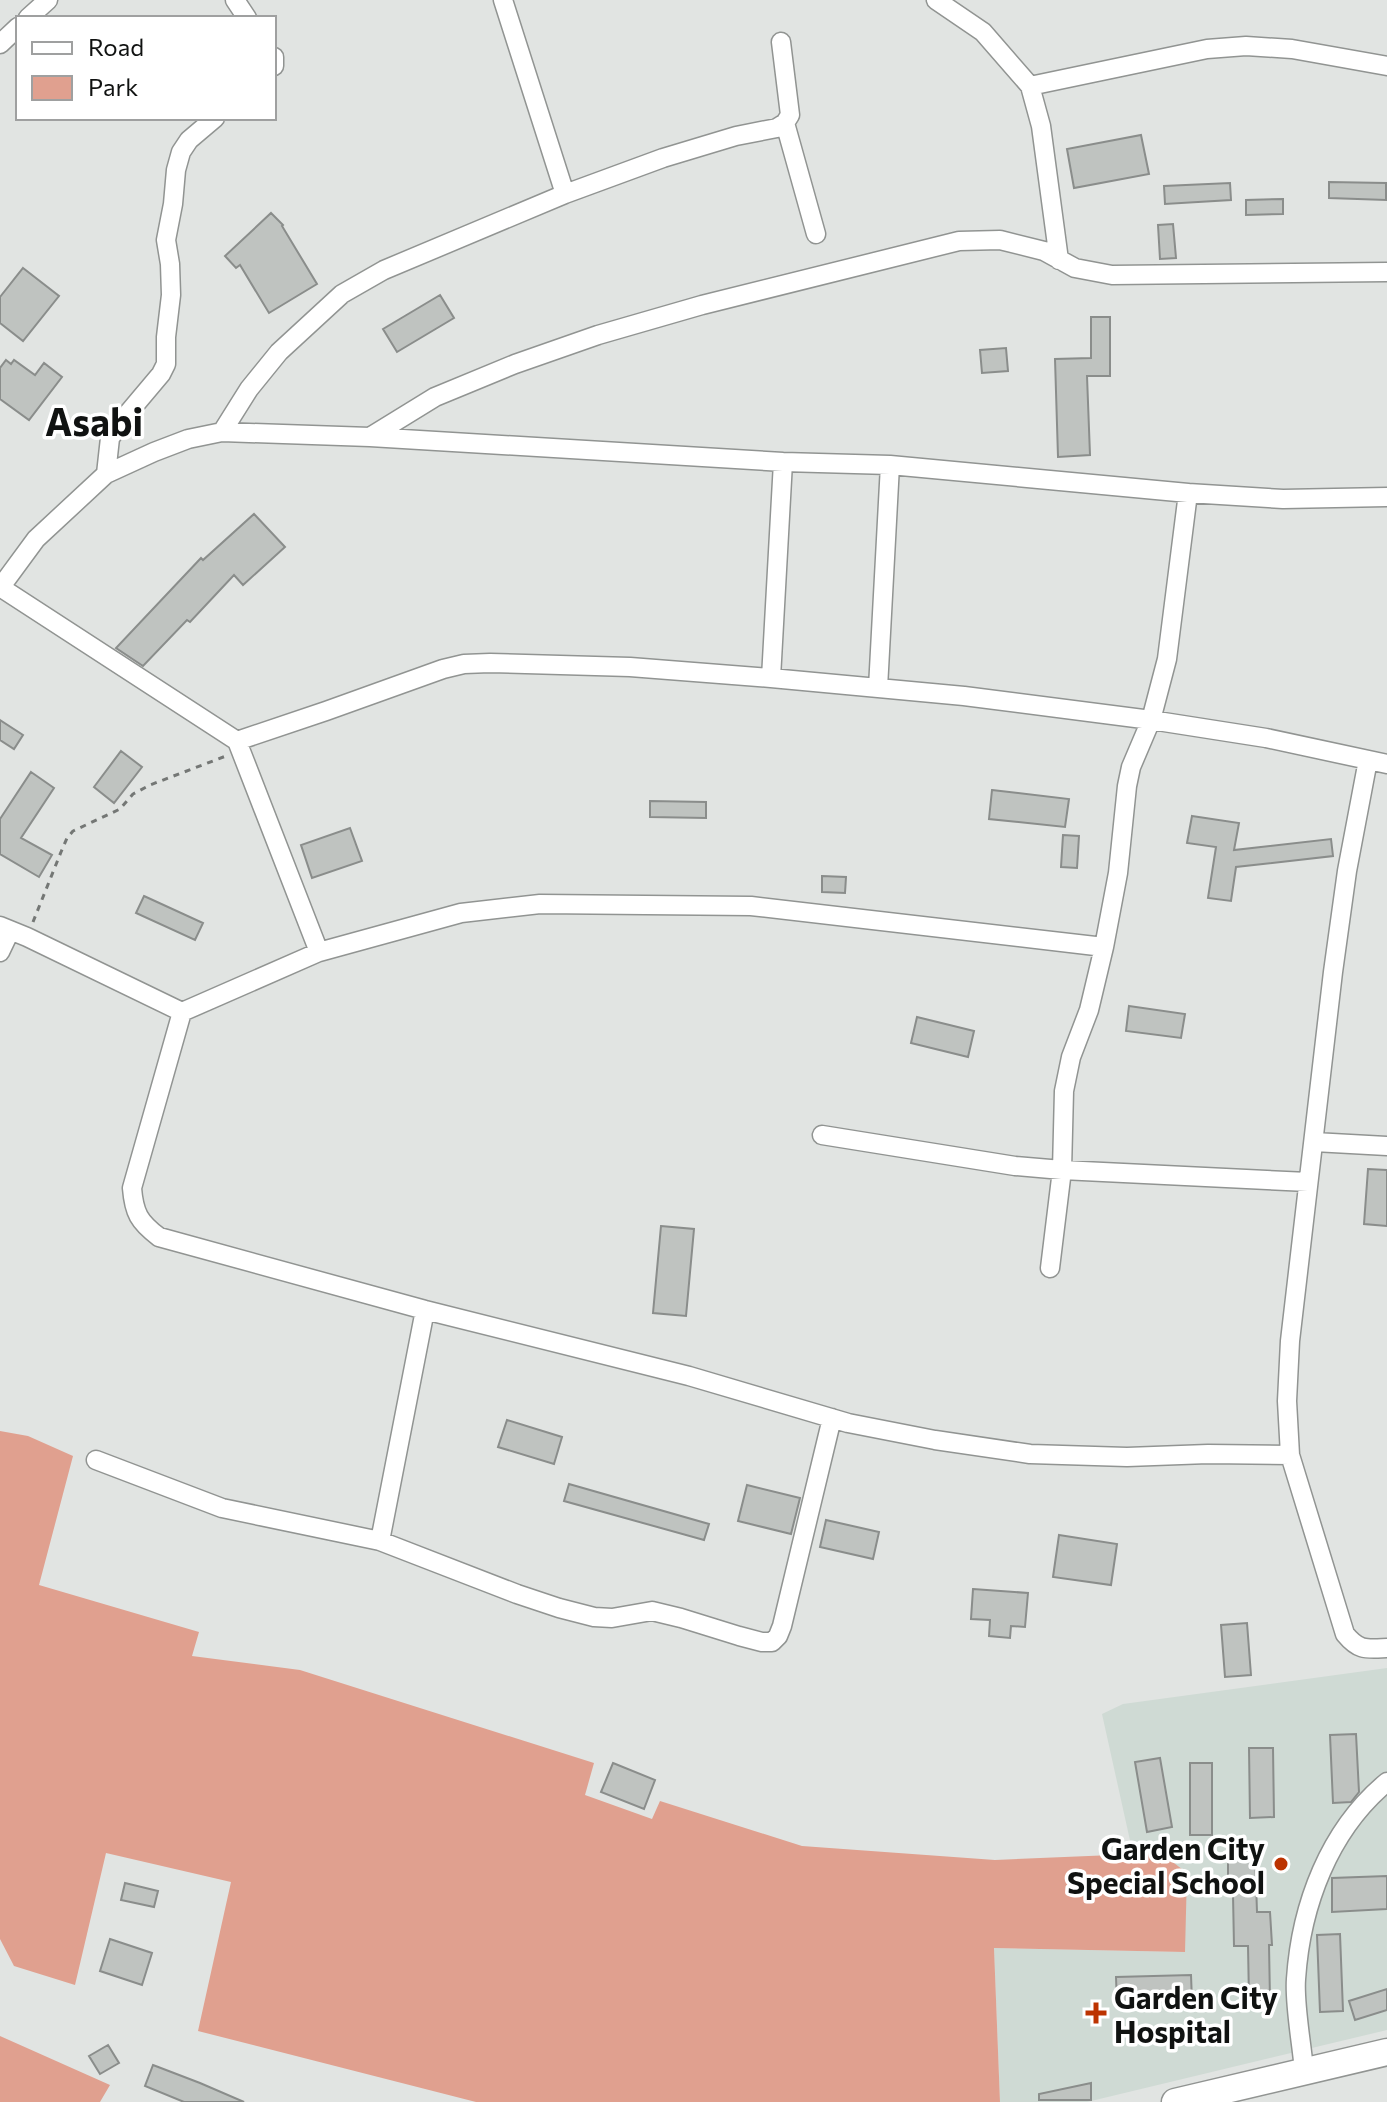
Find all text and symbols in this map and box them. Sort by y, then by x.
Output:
legend [16,16,276,120]
text: Road [88,32,144,61]
text: Park [88,72,138,101]
district label: Asabi [45,397,143,444]
place label: Garden City Special School [1067,1829,1266,1900]
marker: Garden City Special School [1272,1855,1290,1873]
place label: Garden City Hospital [1114,1978,1279,2049]
marker: Garden City Hospital [1085,2002,1107,2024]

